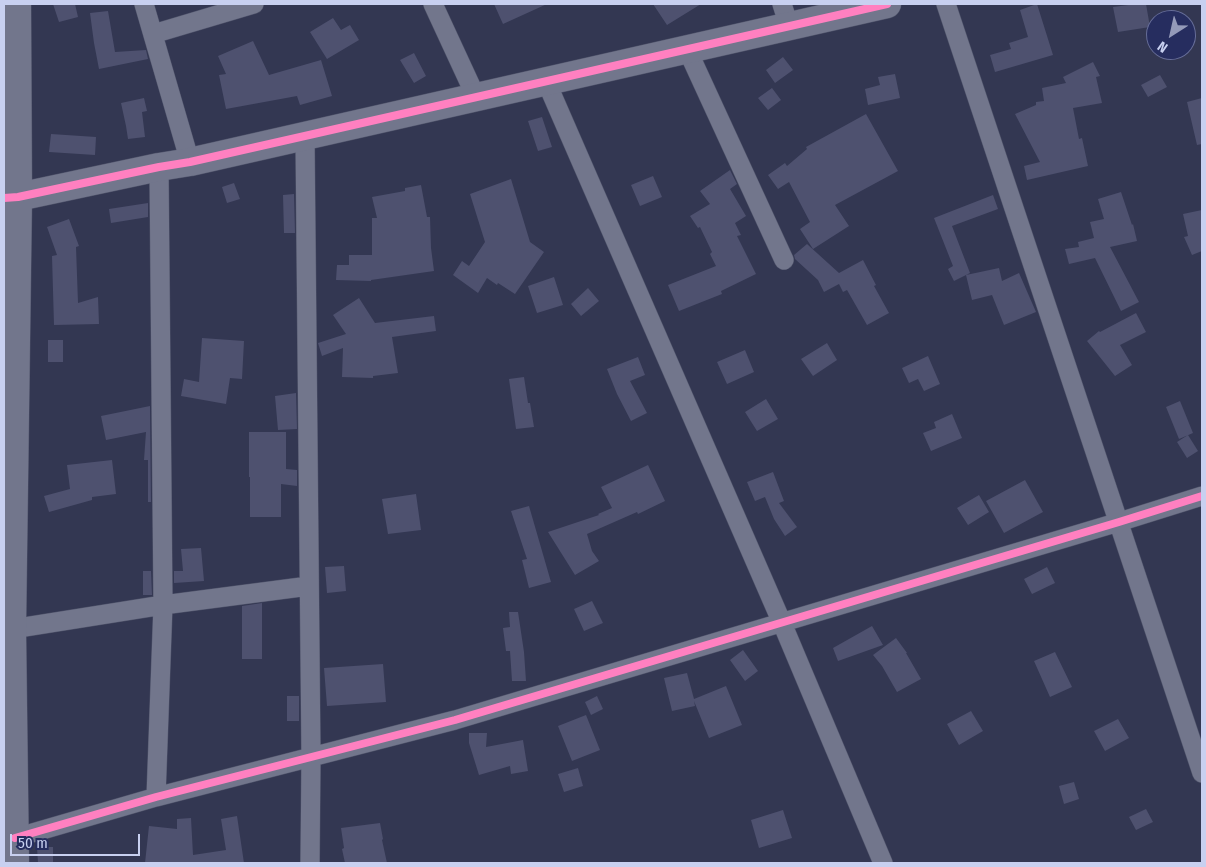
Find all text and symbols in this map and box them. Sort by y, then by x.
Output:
north arrow [1146,10,1196,60]
text: N [1154,38,1171,56]
scale bar [12,824,142,856]
text: 50 m [18,834,48,852]

